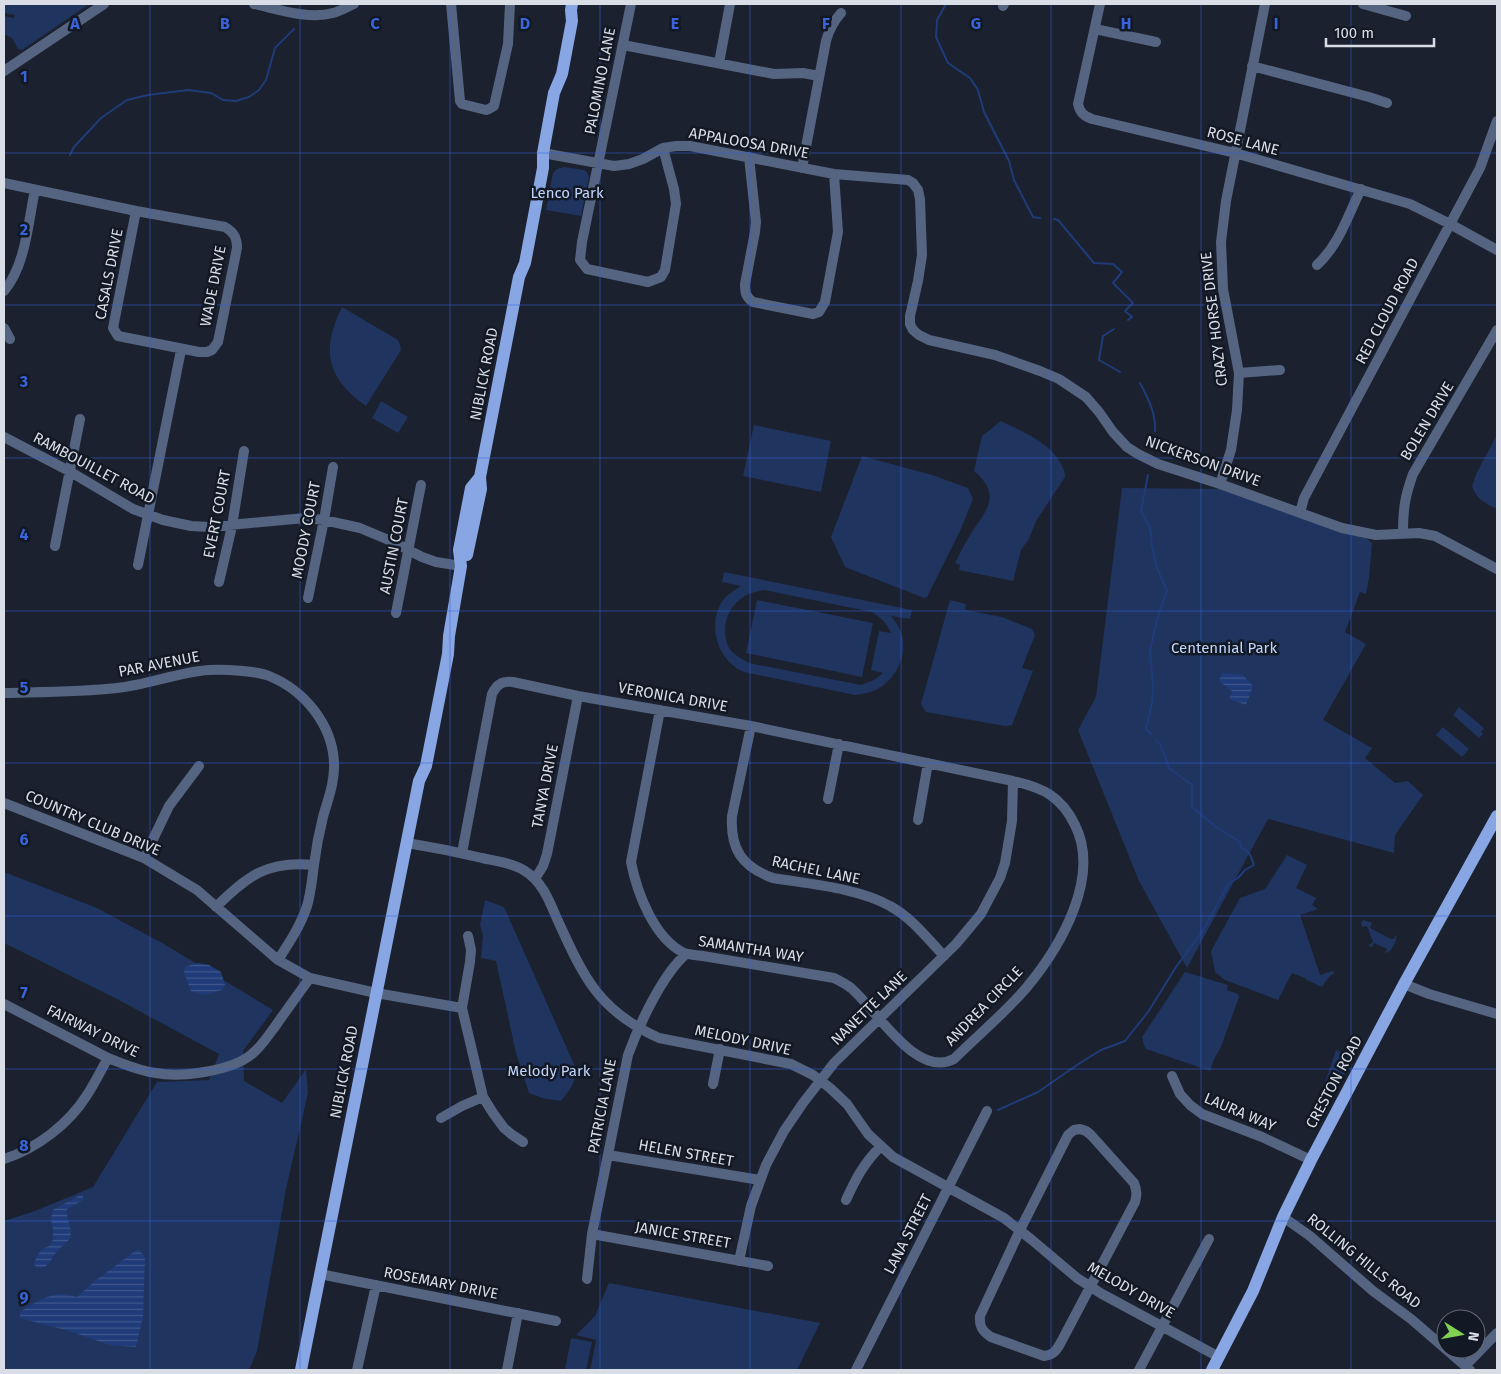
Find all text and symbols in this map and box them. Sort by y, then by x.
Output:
text: A [69,14,80,33]
text: B [220,14,230,33]
text: C [370,14,380,33]
text: D [520,14,530,33]
text: E [671,14,679,33]
text: F [822,14,830,33]
text: G [971,14,981,33]
text: H [1121,14,1131,33]
text: I [1274,14,1278,33]
scale bar [1326,15,1434,47]
text: 100 m [1334,24,1374,42]
street label: PALOMINO LANE [581,26,619,136]
text: 1 [20,67,28,86]
street label: ROSE LANE [1205,123,1281,159]
street label: APPALOOSA DRIVE [688,124,810,162]
park label: Lenco Park [530,184,604,202]
text: 2 [20,220,28,239]
street label: CASALS DRIVE [91,227,127,321]
street label: WADE DRIVE [196,244,230,328]
street label: CRAZY HORSE DRIVE [1197,251,1231,387]
street label: RED CLOUD ROAD [1352,255,1422,367]
street label: NIBLICK ROAD [466,326,502,422]
text: 3 [19,372,28,391]
street label: BOLEN DRIVE [1396,378,1458,464]
street label: RAMBOUILLET ROAD [30,428,158,508]
street label: NICKERSON DRIVE [1143,432,1263,490]
street label: EVERT COURT [200,468,234,560]
street label: MOODY COURT [288,480,324,580]
street label: AUSTIN COURT [376,496,412,596]
text: 4 [19,525,29,544]
park label: Centennial Park [1171,639,1277,657]
street label: PAR AVENUE [117,647,201,681]
text: 5 [20,678,29,697]
street label: VERONICA DRIVE [617,679,729,715]
street label: TANYA DRIVE [528,742,562,830]
street label: COUNTRY CLUB DRIVE [23,786,163,860]
text: 6 [19,830,29,849]
street label: RACHEL LANE [770,852,862,888]
street label: SAMANTHA WAY [697,932,806,966]
street label: ANDREA CIRCLE [941,962,1027,1050]
street label: NANETTE LANE [827,967,911,1049]
text: 7 [20,983,28,1002]
street label: FAIRWAY DRIVE [44,1001,142,1061]
street label: MELODY DRIVE [693,1021,793,1059]
street label: NIBLICK ROAD [326,1024,362,1120]
street label: CRESTON ROAD [1302,1033,1366,1131]
street label: PATRICIA LANE [584,1057,620,1155]
park label: Melody Park [508,1062,591,1080]
street label: LAURA WAY [1202,1089,1279,1135]
text: 8 [19,1136,29,1155]
street label: HELEN STREET [637,1136,735,1170]
street label: LANA STREET [880,1191,936,1277]
street label: ROLLING HILLS ROAD [1303,1210,1425,1312]
street label: JANICE STREET [634,1218,732,1252]
street label: MELODY DRIVE [1084,1258,1178,1322]
street label: ROSEMARY DRIVE [382,1263,500,1303]
text: 9 [20,1288,29,1307]
north arrow [1436,1309,1486,1359]
text: N [1464,1330,1483,1343]

